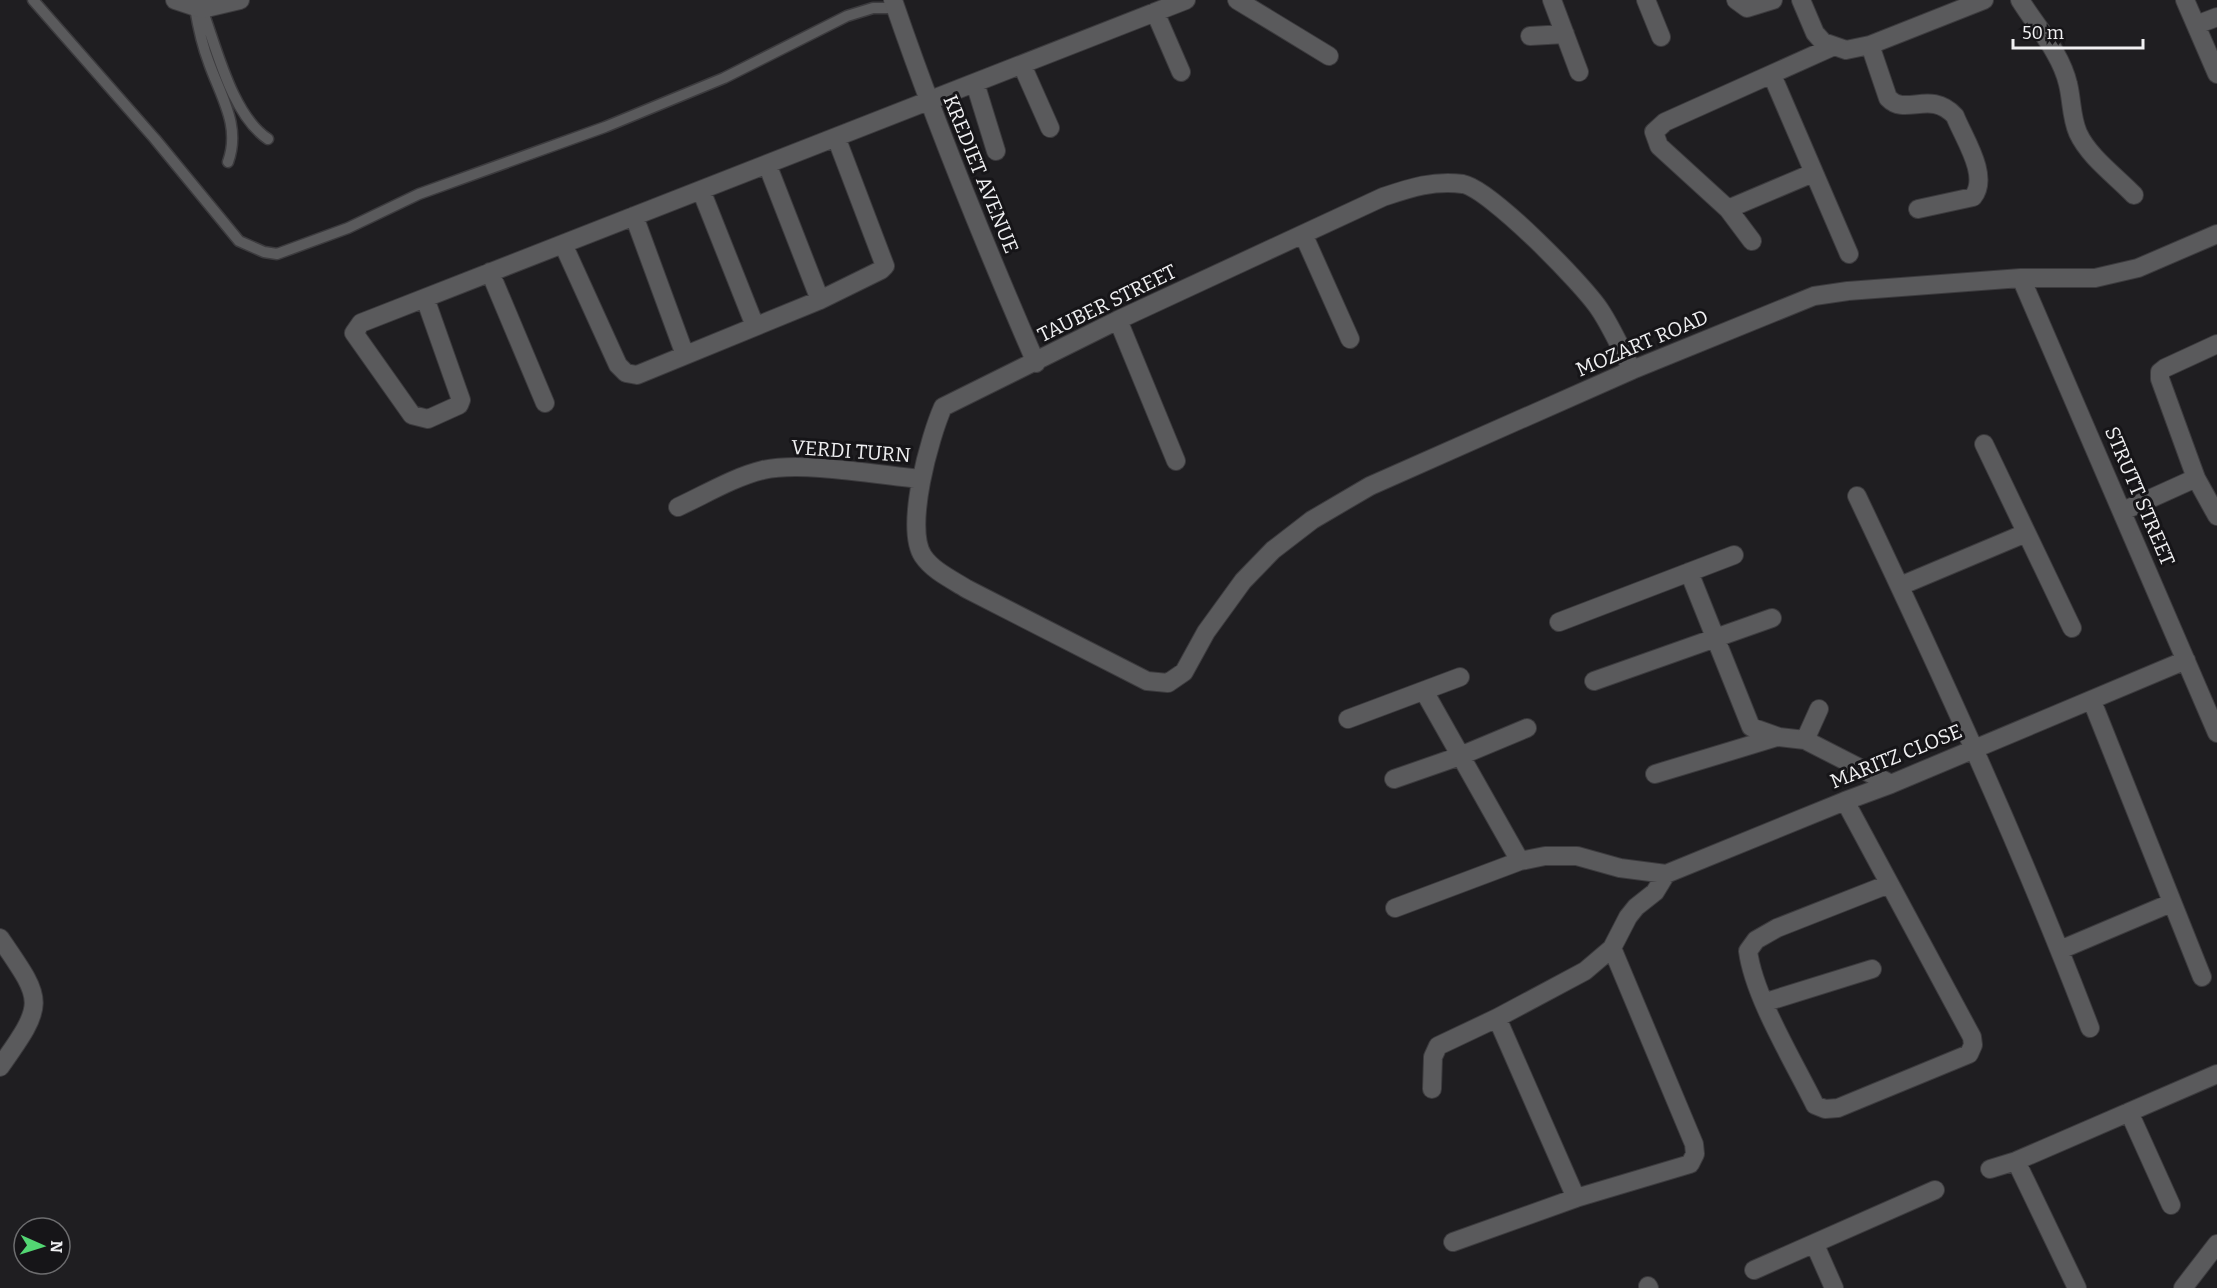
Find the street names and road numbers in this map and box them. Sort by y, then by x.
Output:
street label: KREDIET AVENUE [938,91,1024,257]
street label: TAUBER STREET [1034,259,1181,347]
street label: MOZART ROAD [1572,304,1712,382]
street label: STRUTT STREET [2100,423,2180,569]
street label: VERDI TURN [790,435,912,467]
street label: MARITZ CLOSE [1827,719,1965,793]

